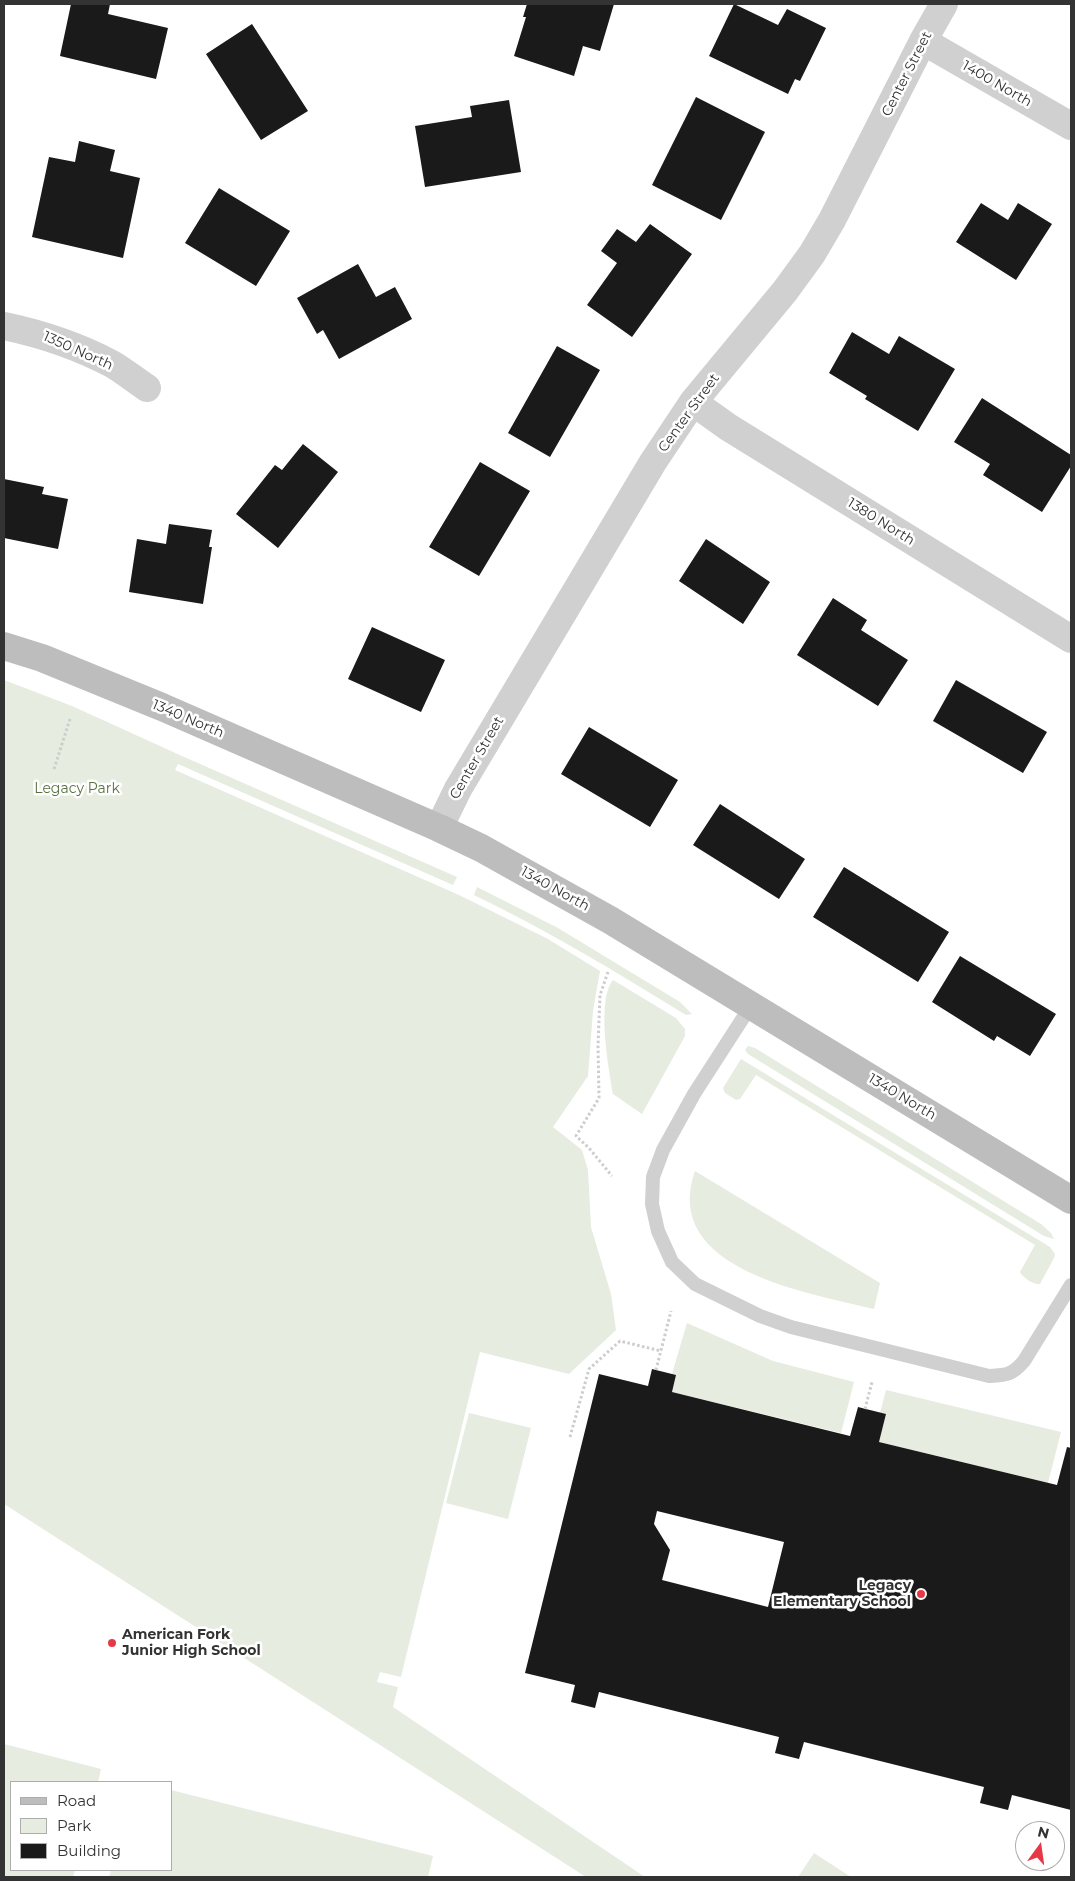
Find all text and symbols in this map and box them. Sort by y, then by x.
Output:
street label: Center Street [878,29,936,119]
street label: 1400 North [959,57,1035,111]
street label: 1350 North [40,328,116,374]
street label: Center Street [655,370,723,456]
street label: 1380 North [844,495,918,549]
street label: 1340 North [150,696,226,742]
street label: Center Street [446,714,508,802]
park label: Legacy Park [34,781,120,797]
street label: 1340 North [518,863,592,915]
street label: 1340 North [865,1070,939,1124]
place label: Legacy Elementary School [773,1578,911,1610]
marker: Legacy Elementary School [915,1588,927,1600]
place label: American Fork Junior High School [122,1627,261,1660]
marker: American Fork Junior High School [106,1637,118,1649]
legend [10,1781,172,1871]
text: Road [57,1791,96,1810]
text: Park [57,1816,91,1835]
north arrow [1015,1821,1065,1871]
text: N [1036,1822,1051,1843]
text: Building [57,1841,121,1860]

